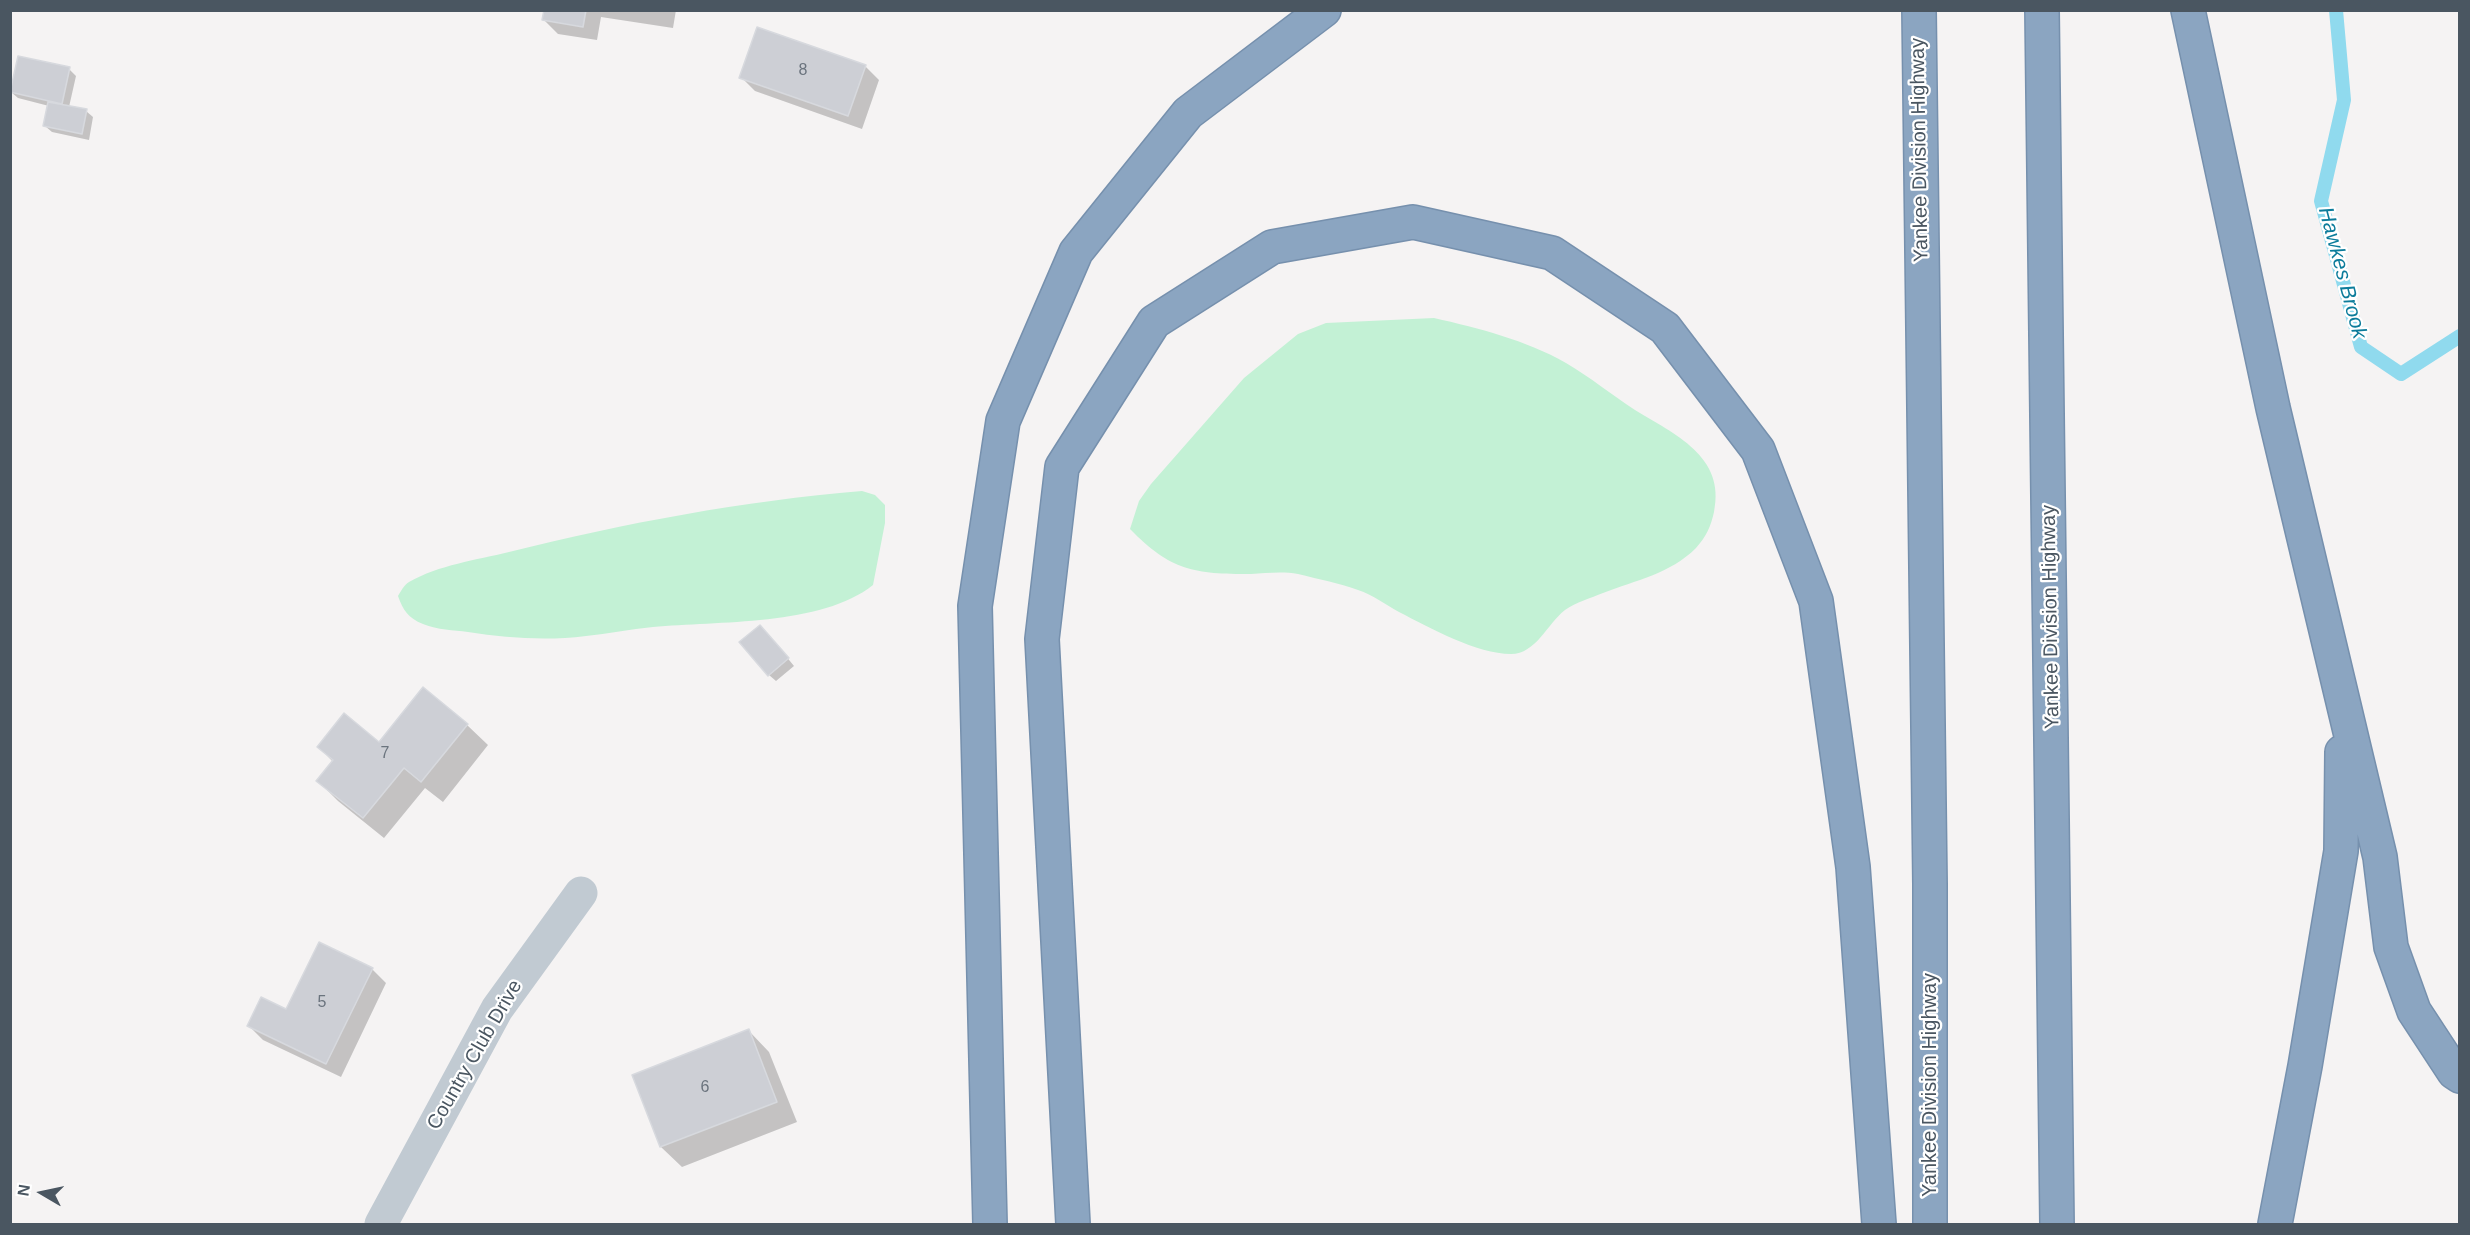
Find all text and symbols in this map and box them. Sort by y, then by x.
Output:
street label: Yankee Division Highway [1906,38,1934,262]
house number: 8 [799,61,807,81]
water label: Hawkes Brook [2312,204,2372,342]
street label: Yankee Division Highway [2037,505,2065,729]
house number: 7 [381,744,389,764]
street label: Yankee Division Highway [1918,973,1942,1197]
street label: Country Club Drive [422,976,528,1134]
house number: 5 [318,993,326,1013]
house number: 6 [701,1078,709,1098]
north arrow [12,1163,72,1223]
text: N [14,1183,33,1197]

